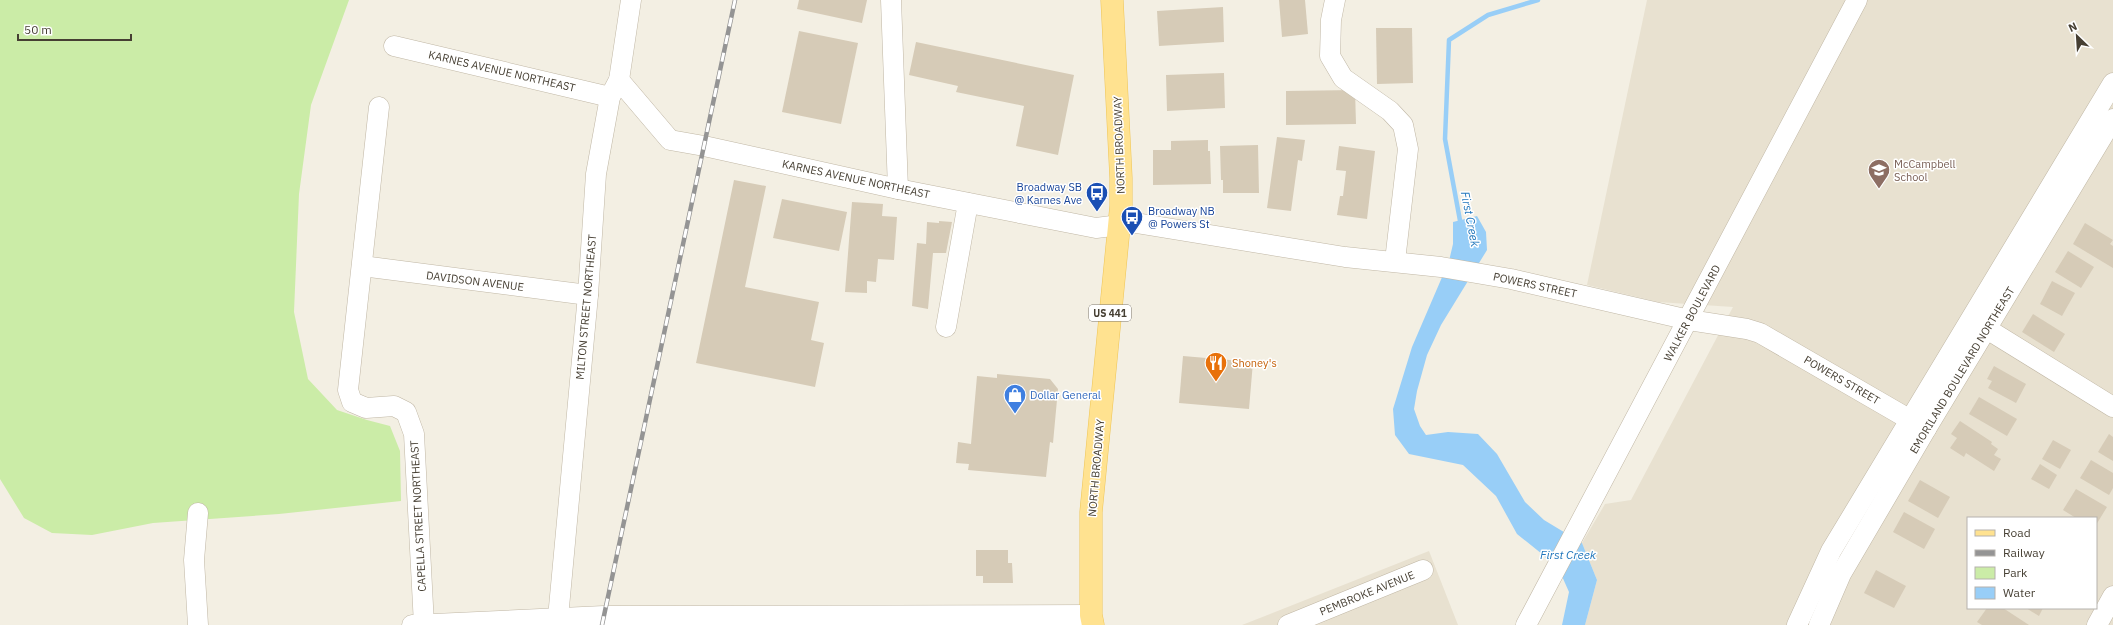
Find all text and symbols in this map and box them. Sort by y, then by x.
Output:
scale bar [18,16,131,42]
north arrow [2057,16,2097,56]
text: N [2066,19,2079,35]
text: 50 m [24,22,52,37]
street label: KARNES AVENUE NORTHEAST [427,47,578,95]
street label: NORTH BROADWAY [1110,95,1128,194]
street label: KARNES AVENUE NORTHEAST [781,156,932,202]
school or university icon: McCampbell School [1866,157,1892,190]
place label: McCampbell School [1894,157,1956,184]
place label: Broadway SB @ Karnes Ave [1014,180,1082,207]
bus stop icon: Broadway SB @ Karnes Ave [1084,180,1110,213]
water label: First Creek [1458,190,1483,249]
bus stop icon: Broadway NB @ Powers St [1119,204,1145,237]
place label: Broadway NB @ Powers St [1148,204,1215,231]
street label: MILTON STREET NORTHEAST [573,233,599,380]
street label: WALKER BOULEVARD [1661,262,1723,364]
street label: DAVIDSON AVENUE [425,268,525,294]
street label: POWERS STREET [1492,269,1579,301]
street label: EMORILAND BOULEVARD NORTHEAST [1907,283,2018,456]
road number: US 441 [1089,305,1131,321]
restaurant icon: Shoney's [1203,350,1229,383]
street label: POWERS STREET [1802,353,1883,408]
place label: Shoney's [1232,356,1277,370]
shop icon: Dollar General [1002,382,1028,415]
place label: Dollar General [1030,388,1101,402]
street label: NORTH BROADWAY [1085,418,1107,517]
street label: CAPELLA STREET NORTHEAST [407,439,429,592]
legend [1967,517,2097,609]
text: Road [2003,525,2031,540]
text: Railway [2003,545,2045,560]
water label: First Creek [1540,547,1597,562]
text: Park [2003,565,2028,580]
street label: PEMBROKE AVENUE [1317,568,1417,618]
text: Water [2003,585,2036,600]

